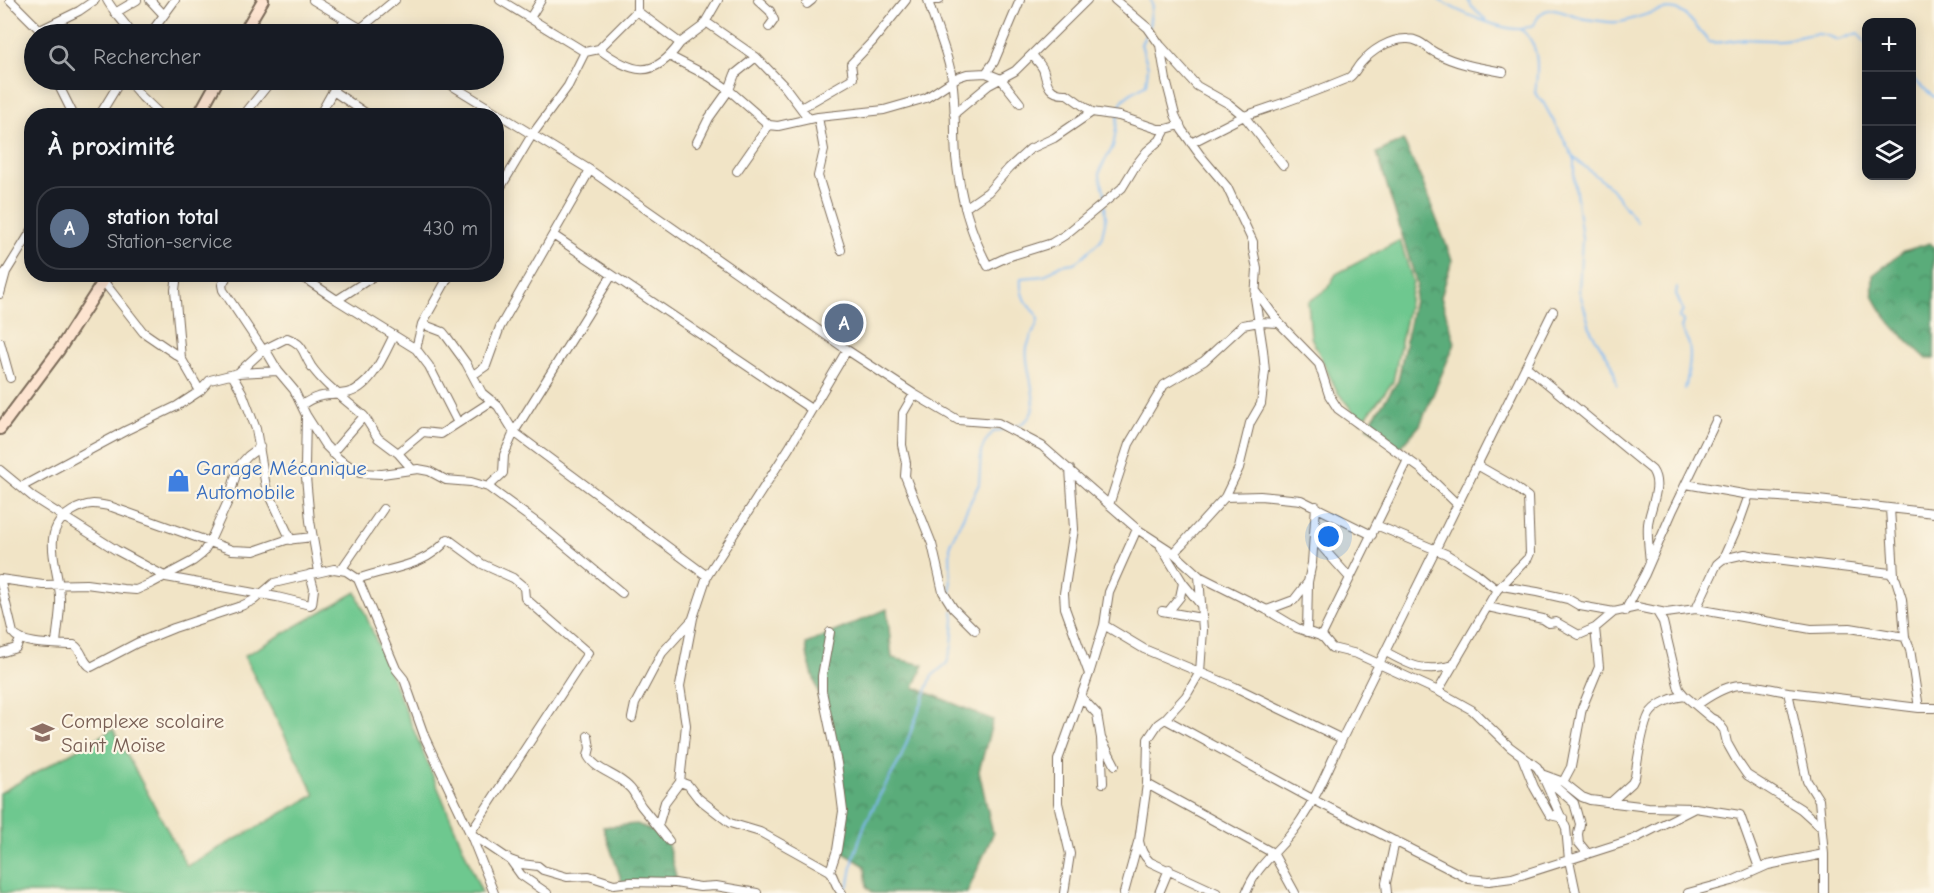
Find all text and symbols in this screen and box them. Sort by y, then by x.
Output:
map controls [1862,18,1916,180]
button: + [1862,18,1916,72]
search box [24,24,504,90]
icon: search [45,41,78,74]
text: Rechercher [93,44,201,70]
button: − [1862,72,1916,126]
button: layers [1862,126,1916,180]
text: À proximité [48,132,175,162]
text: station total [107,204,219,230]
text: A [64,217,75,240]
text: 430 m [423,217,478,240]
text: Station-service [107,230,232,253]
pin: A [824,300,864,346]
place label: Garage Mécanique Automobile [196,456,367,504]
shop icon: Garage Mécanique Automobile [165,467,191,493]
your location [1314,522,1343,551]
place label: Complexe scolaire Saint Moïse [61,709,224,757]
school or university icon: Complexe scolaire Saint Moïse [30,720,56,746]

